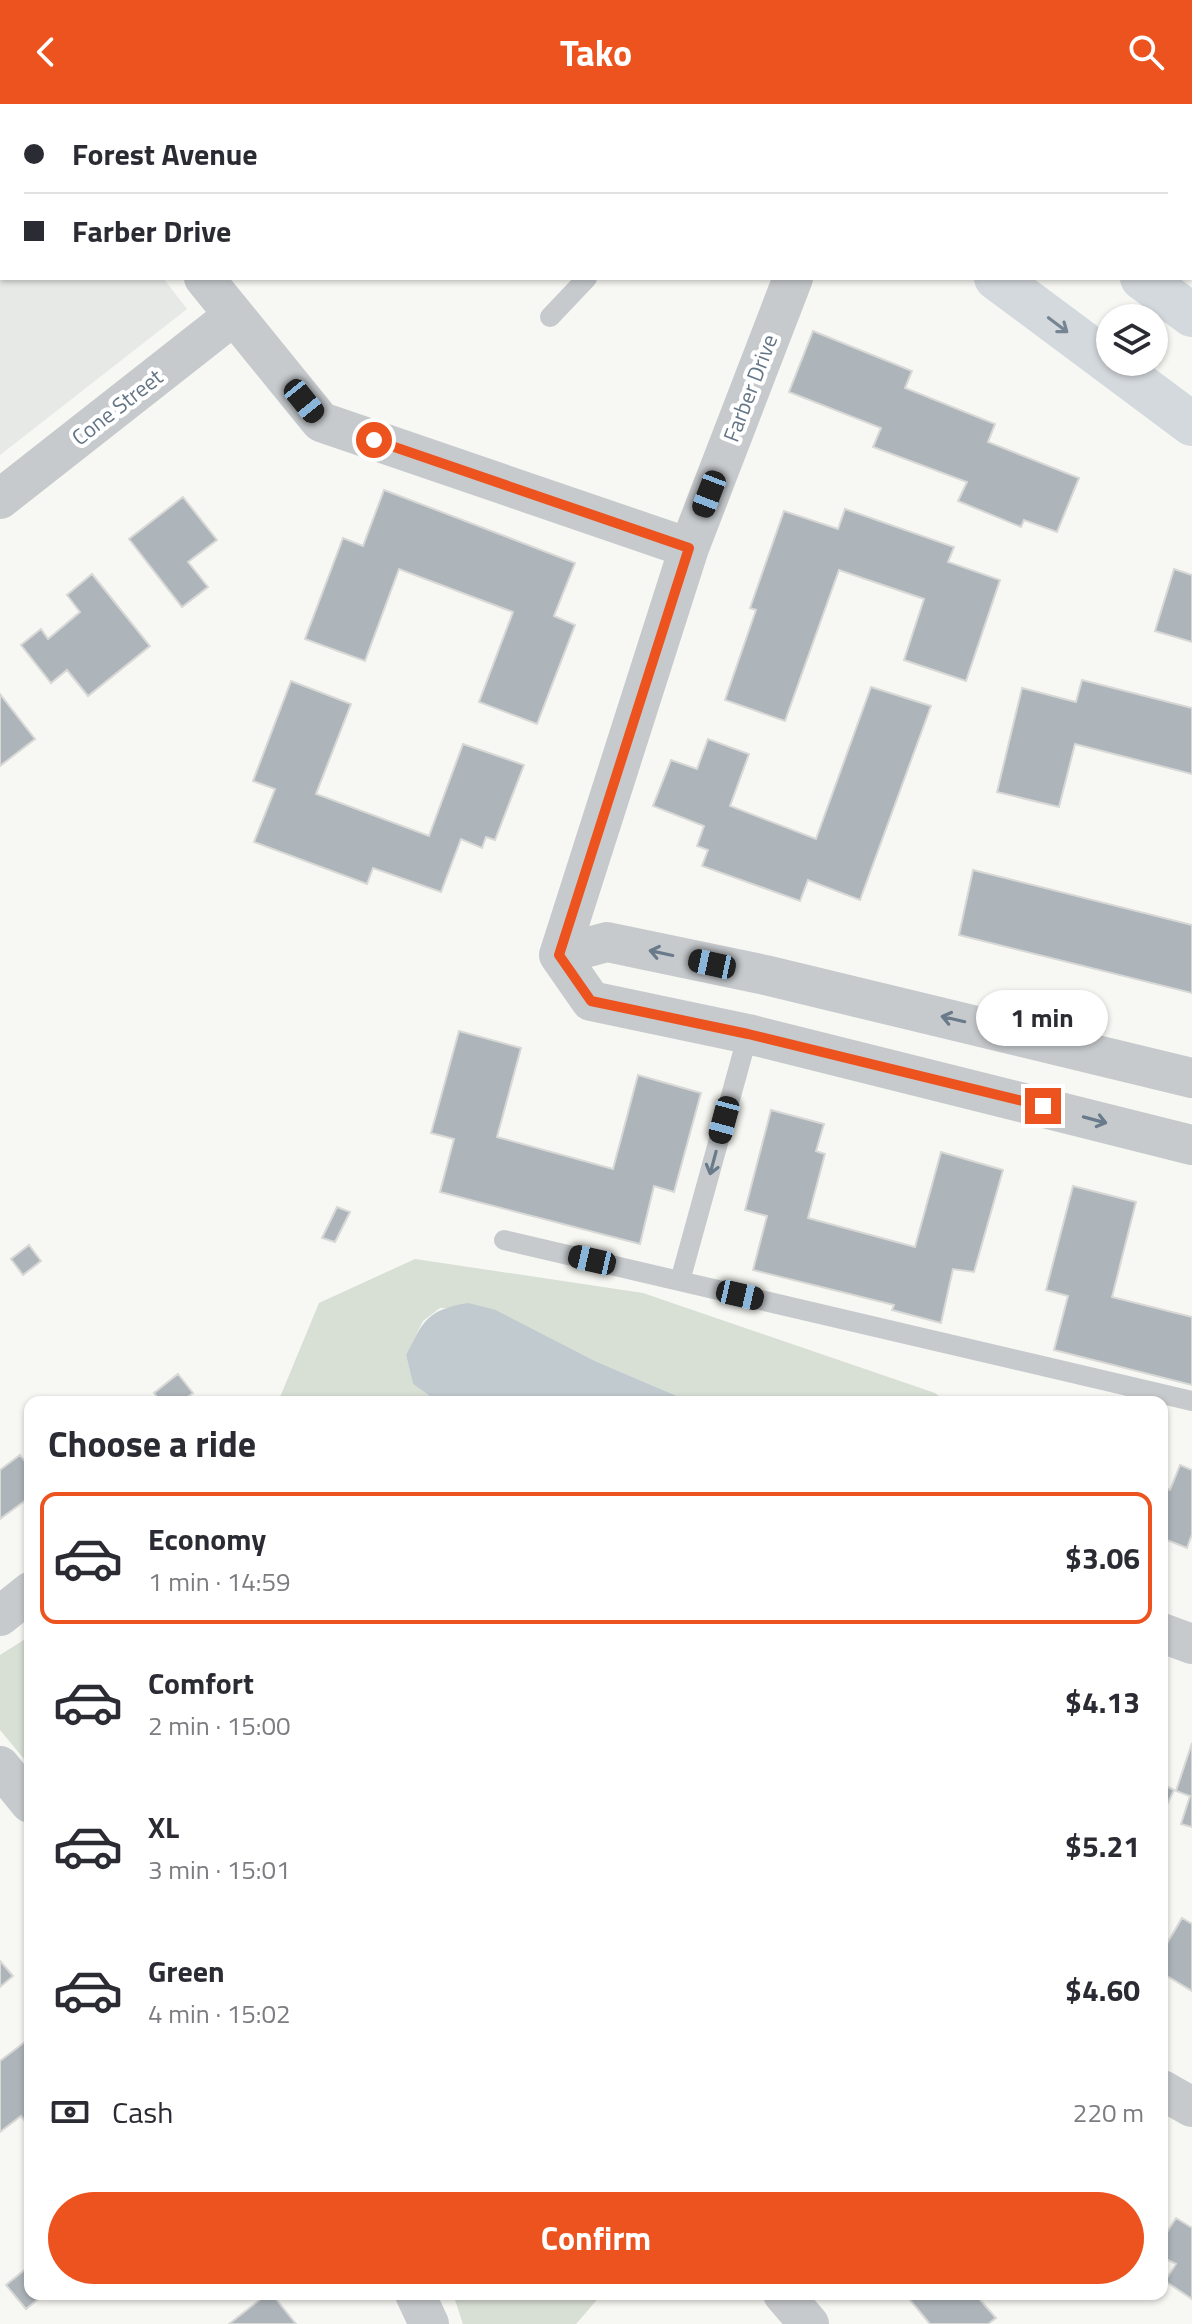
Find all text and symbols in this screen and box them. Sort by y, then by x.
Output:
text: Tako [560,25,632,80]
icon: back [24,30,68,74]
icon: search [1124,30,1168,74]
text: Forest Avenue [72,131,258,177]
text: Farber Drive [72,208,231,254]
map controls [1096,304,1168,376]
button: layers [1096,304,1168,376]
one-way arrow [1047,316,1069,333]
street label: Farber Drive [714,329,786,447]
street label: Cone Street [64,360,170,454]
car [280,375,328,427]
route start [356,422,392,458]
car [689,467,729,521]
one-way arrow [649,945,674,960]
car [686,947,738,981]
callout: 1 min [977,990,1109,1046]
text: 1 min [1010,998,1074,1037]
one-way arrow [941,1011,966,1026]
route end [1025,1088,1061,1124]
car [706,1094,742,1146]
one-way arrow [1082,1113,1108,1128]
one-way arrow [704,1149,719,1175]
car [566,1243,618,1277]
car [714,1278,766,1312]
text: Choose a ride [48,1416,256,1471]
text: Economy [148,1516,266,1562]
icon: car [52,1522,124,1594]
text: $3.06 [1065,1535,1140,1581]
text: 1 min · 14:59 [148,1562,291,1601]
text: Comfort [148,1660,254,1706]
icon: car [52,1666,124,1738]
text: $4.13 [1065,1679,1140,1725]
text: 2 min · 15:00 [148,1706,291,1745]
text: XL [148,1804,179,1850]
icon: car [52,1810,124,1882]
text: $5.21 [1065,1823,1140,1869]
text: 3 min · 15:01 [148,1850,291,1889]
text: Green [148,1948,225,1994]
icon: car [52,1954,124,2026]
text: $4.60 [1065,1967,1140,2013]
text: 4 min · 15:02 [148,1994,291,2033]
text: Cash [112,2089,173,2135]
icon: cash [48,2090,92,2134]
text: 220 m [1073,2093,1144,2132]
button: Confirm [48,2192,1144,2284]

